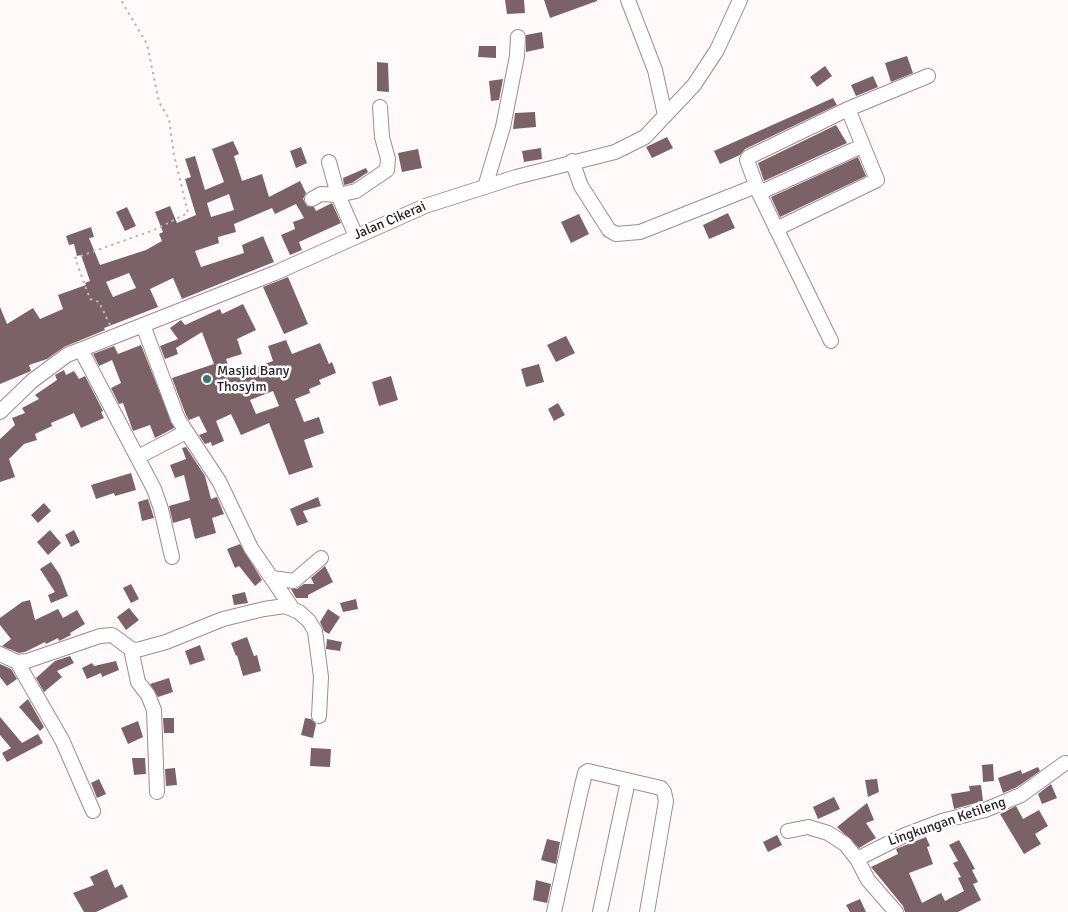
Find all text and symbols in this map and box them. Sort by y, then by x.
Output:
street label: Jalan Cikerai [351,198,429,244]
place label: Masjid Bany Thosyim [217,363,289,396]
marker: Masjid Bany Thosyim [201,373,213,385]
street label: Lingkungan Ketileng [886,794,1008,850]

